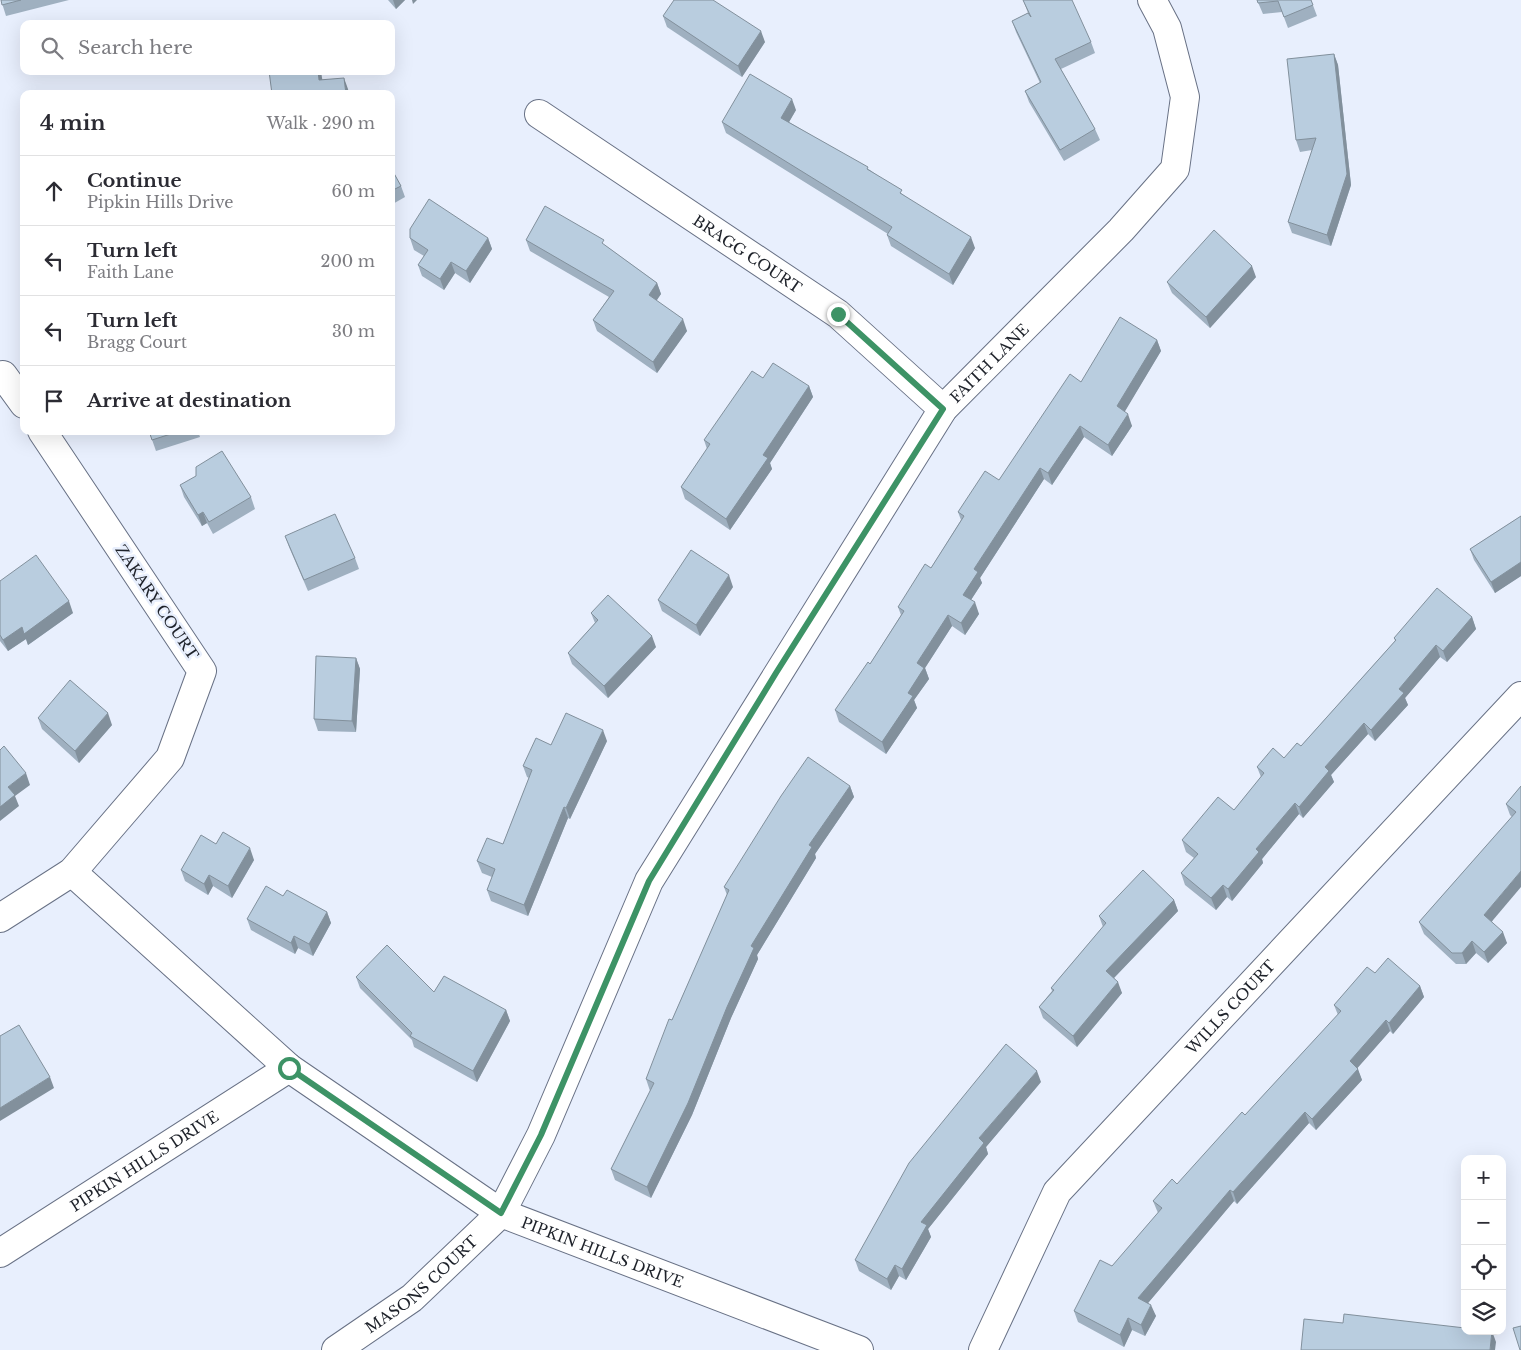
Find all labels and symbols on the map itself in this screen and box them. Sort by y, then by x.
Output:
street label: BRAGG COURT [690,210,806,297]
route end [827,303,850,326]
street label: FAITH LANE [945,319,1032,406]
street label: ZAKARY COURT [111,541,203,663]
street label: WILLS COURT [1181,956,1279,1059]
route start [278,1057,301,1080]
street label: PIPKIN HILLS DRIVE [66,1106,222,1215]
street label: PIPKIN HILLS DRIVE [519,1212,687,1292]
street label: MASONS COURT [361,1231,481,1337]

